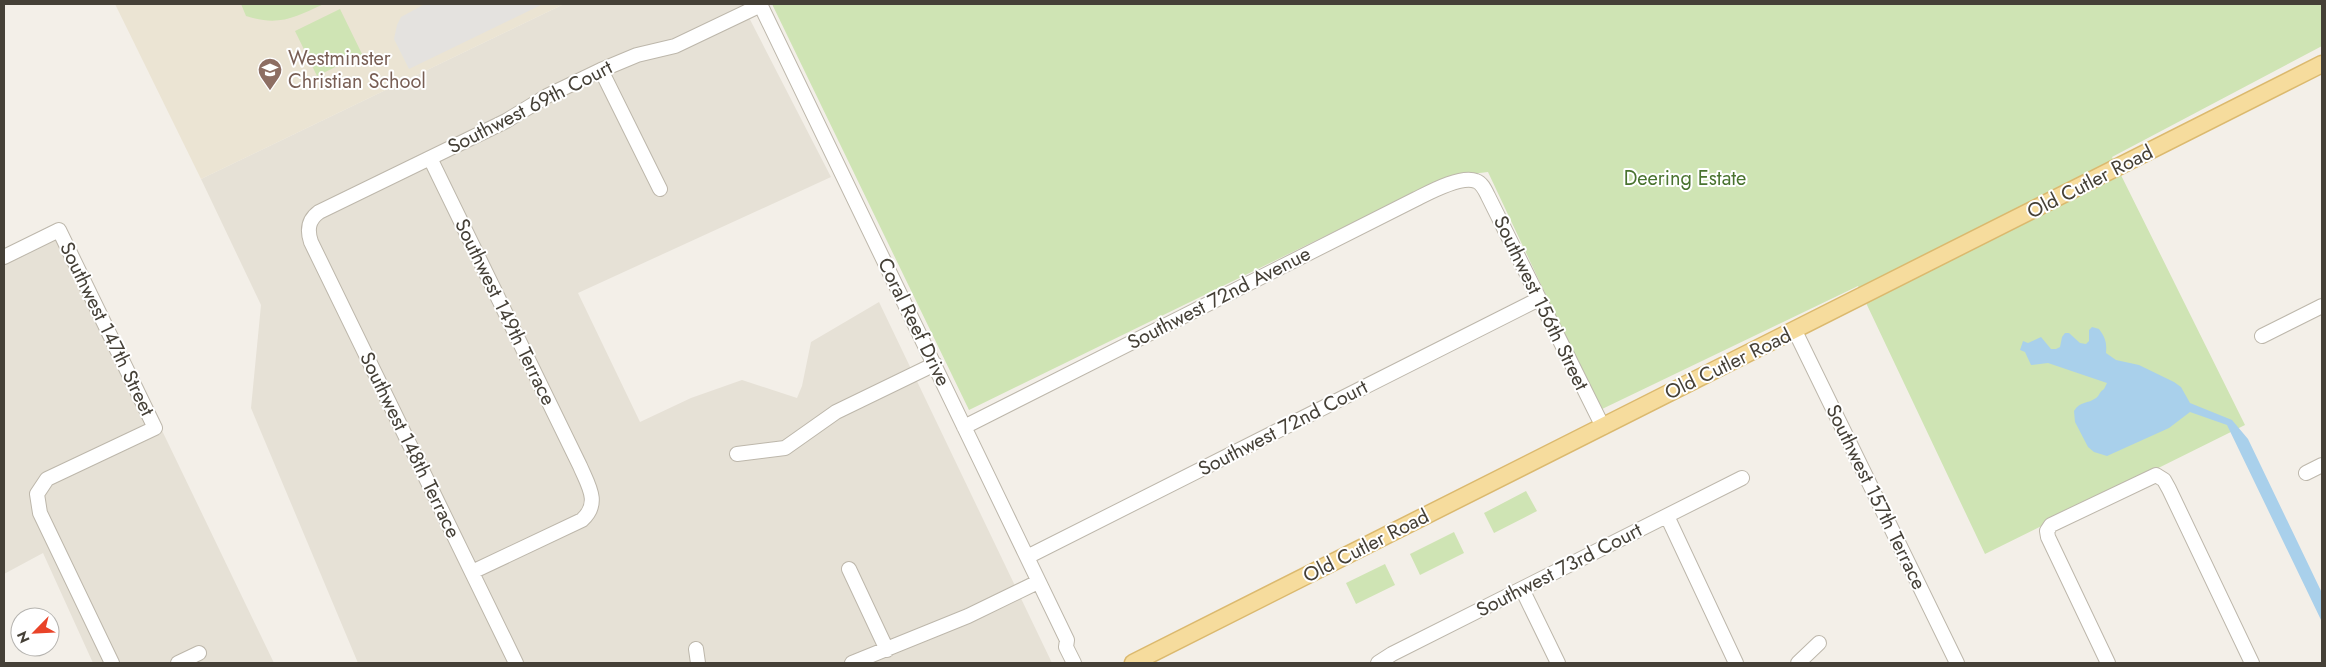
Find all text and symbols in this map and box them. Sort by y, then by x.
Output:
place label: Westminster Christian School [288,44,426,96]
street label: Southwest 69th Court [443,53,617,161]
school or university icon: Westminster Christian School [257,57,283,91]
street label: Old Cutler Road [2022,138,2158,226]
park label: Deering Estate [1624,164,1746,193]
street label: Southwest 156th Street [1486,211,1596,395]
street label: Southwest 149th Terrace [447,214,563,410]
street label: Southwest 147th Street [52,237,162,421]
street label: Southwest 72nd Avenue [1122,239,1316,357]
street label: Coral Reef Drive [870,253,958,391]
street label: Old Cutler Road [1660,321,1796,407]
street label: Southwest 148th Terrace [352,347,468,543]
street label: Southwest 72nd Court [1193,373,1373,483]
street label: Southwest 157th Terrace [1818,399,1934,595]
street label: Old Cutler Road [1298,502,1434,590]
street label: Southwest 73rd Court [1471,516,1647,624]
north arrow [10,607,60,657]
text: N [12,628,35,646]

